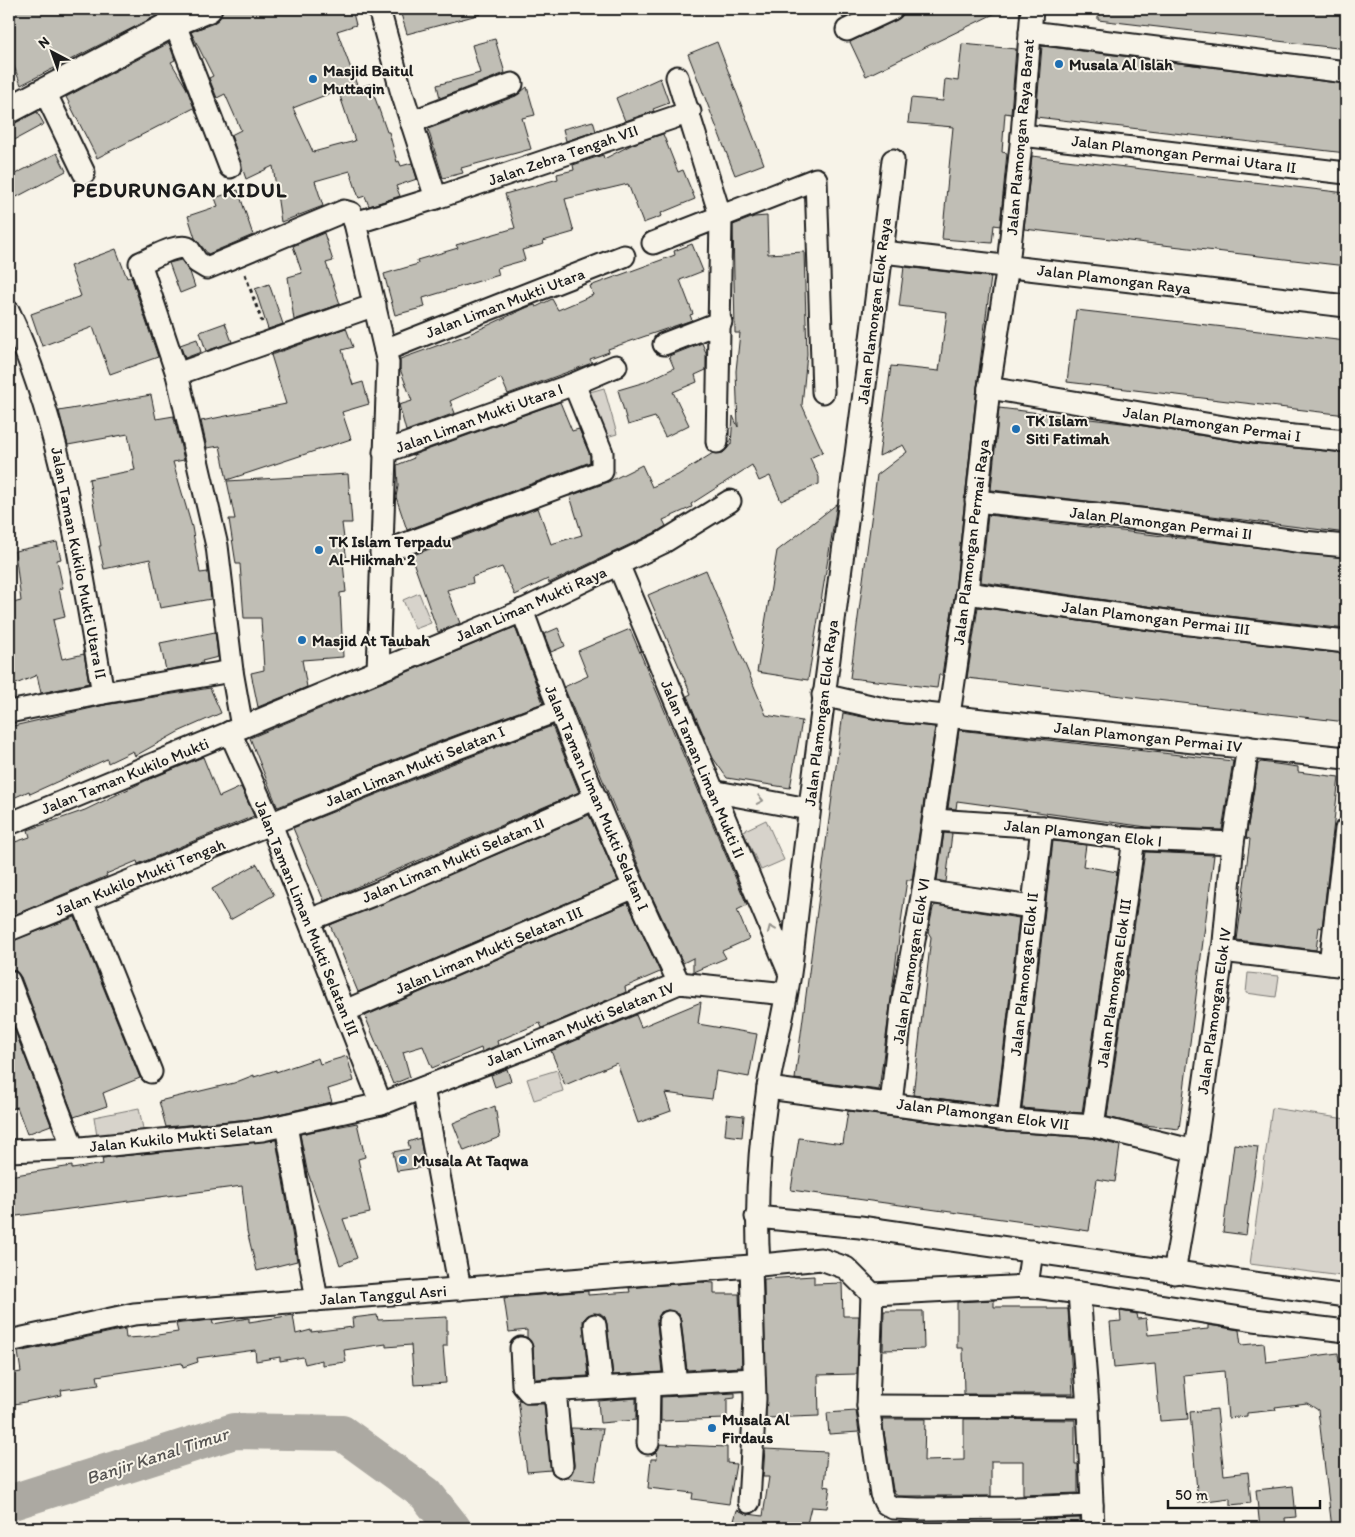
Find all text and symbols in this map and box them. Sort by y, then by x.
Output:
north arrow [28,28,78,78]
text: N [35,33,53,52]
street label: Jalan Plamongan Raya Barat [1002,38,1038,236]
place label: Musala Al Islah [1069,55,1173,74]
marker: Musala Al Islah [1053,58,1065,70]
place label: Masjid Baitul Muttaqin [323,61,414,99]
marker: Masjid Baitul Muttaqin [307,73,319,85]
street label: Jalan Zebra Tengah VII [486,120,640,190]
street label: Jalan Plamongan Permai Utara II [1070,131,1298,177]
district label: PEDURUNGAN KIDUL [73,177,287,202]
street label: Jalan Plamongan Elok Raya [853,217,895,405]
street label: Jalan Plamongan Raya [1036,260,1193,298]
street label: Jalan Liman Mukti Utara [423,264,587,342]
street label: Jalan Liman Mukti Utara I [393,379,565,457]
street label: Jalan Plamongan Permai I [1122,402,1302,446]
place label: TK Islam Siti Fatimah [1025,411,1110,448]
marker: TK Islam Siti Fatimah [1010,423,1022,435]
street label: Jalan Plamongan Permai Raya [949,437,993,646]
street label: Jalan Taman Kukilo Mukti Utara II [47,445,111,681]
street label: Jalan Plamongan Permai II [1069,502,1253,544]
place label: TK Islam Terpadu Al-Hikmah 2 [328,532,451,569]
marker: TK Islam Terpadu Al-Hikmah 2 [313,544,325,556]
street label: Jalan Liman Mukti Raya [453,562,610,646]
street label: Jalan Plamongan Permai III [1061,597,1251,639]
street label: Jalan Plamongan Elok Raya [800,619,842,807]
place label: Masjid At Taubah [312,631,430,651]
marker: Masjid At Taubah [296,634,308,646]
street label: Jalan Taman Liman Mukti II [657,677,749,861]
street label: Jalan Taman Liman Mukti Selatan I [541,682,653,914]
street label: Jalan Plamongan Permai IV [1053,718,1243,756]
street label: Jalan Liman Mukti Selatan I [322,721,508,811]
street label: Jalan Taman Kukilo Mukti [38,734,212,818]
one-way arrow [755,794,764,804]
street label: Jalan Taman Liman Mukti Selatan III [251,797,363,1039]
street label: Jalan Liman Mukti Selatan II [359,813,547,907]
street label: Jalan Plamongan Elok I [1003,815,1163,851]
street label: Jalan Kukilo Mukti Tengah [52,834,228,920]
street label: Jalan Plamongan Elok VI [888,877,934,1045]
street label: Jalan Plamongan Elok II [1006,891,1042,1057]
street label: Jalan Plamongan Elok III [1093,897,1135,1069]
street label: Jalan Liman Mukti Selatan III [392,902,586,998]
one-way arrow [766,925,777,934]
street label: Jalan Plamongan Elok IV [1193,926,1235,1096]
street label: Jalan Liman Mukti Selatan IV [483,977,677,1071]
street label: Jalan Plamongan Elok VII [895,1094,1071,1134]
street label: Jalan Kukilo Mukti Selatan [88,1118,274,1156]
place label: Musala At Taqwa [413,1151,529,1171]
marker: Musala At Taqwa [397,1154,409,1166]
street label: Jalan Tanggul Asri [319,1281,447,1309]
place label: Musala Al Firdaus [722,1410,790,1447]
water label: Banjir Kanal Timur [83,1422,233,1489]
marker: Musala Al Firdaus [706,1422,718,1434]
scale bar [1168,1477,1320,1509]
text: 50 m [1175,1486,1208,1504]

